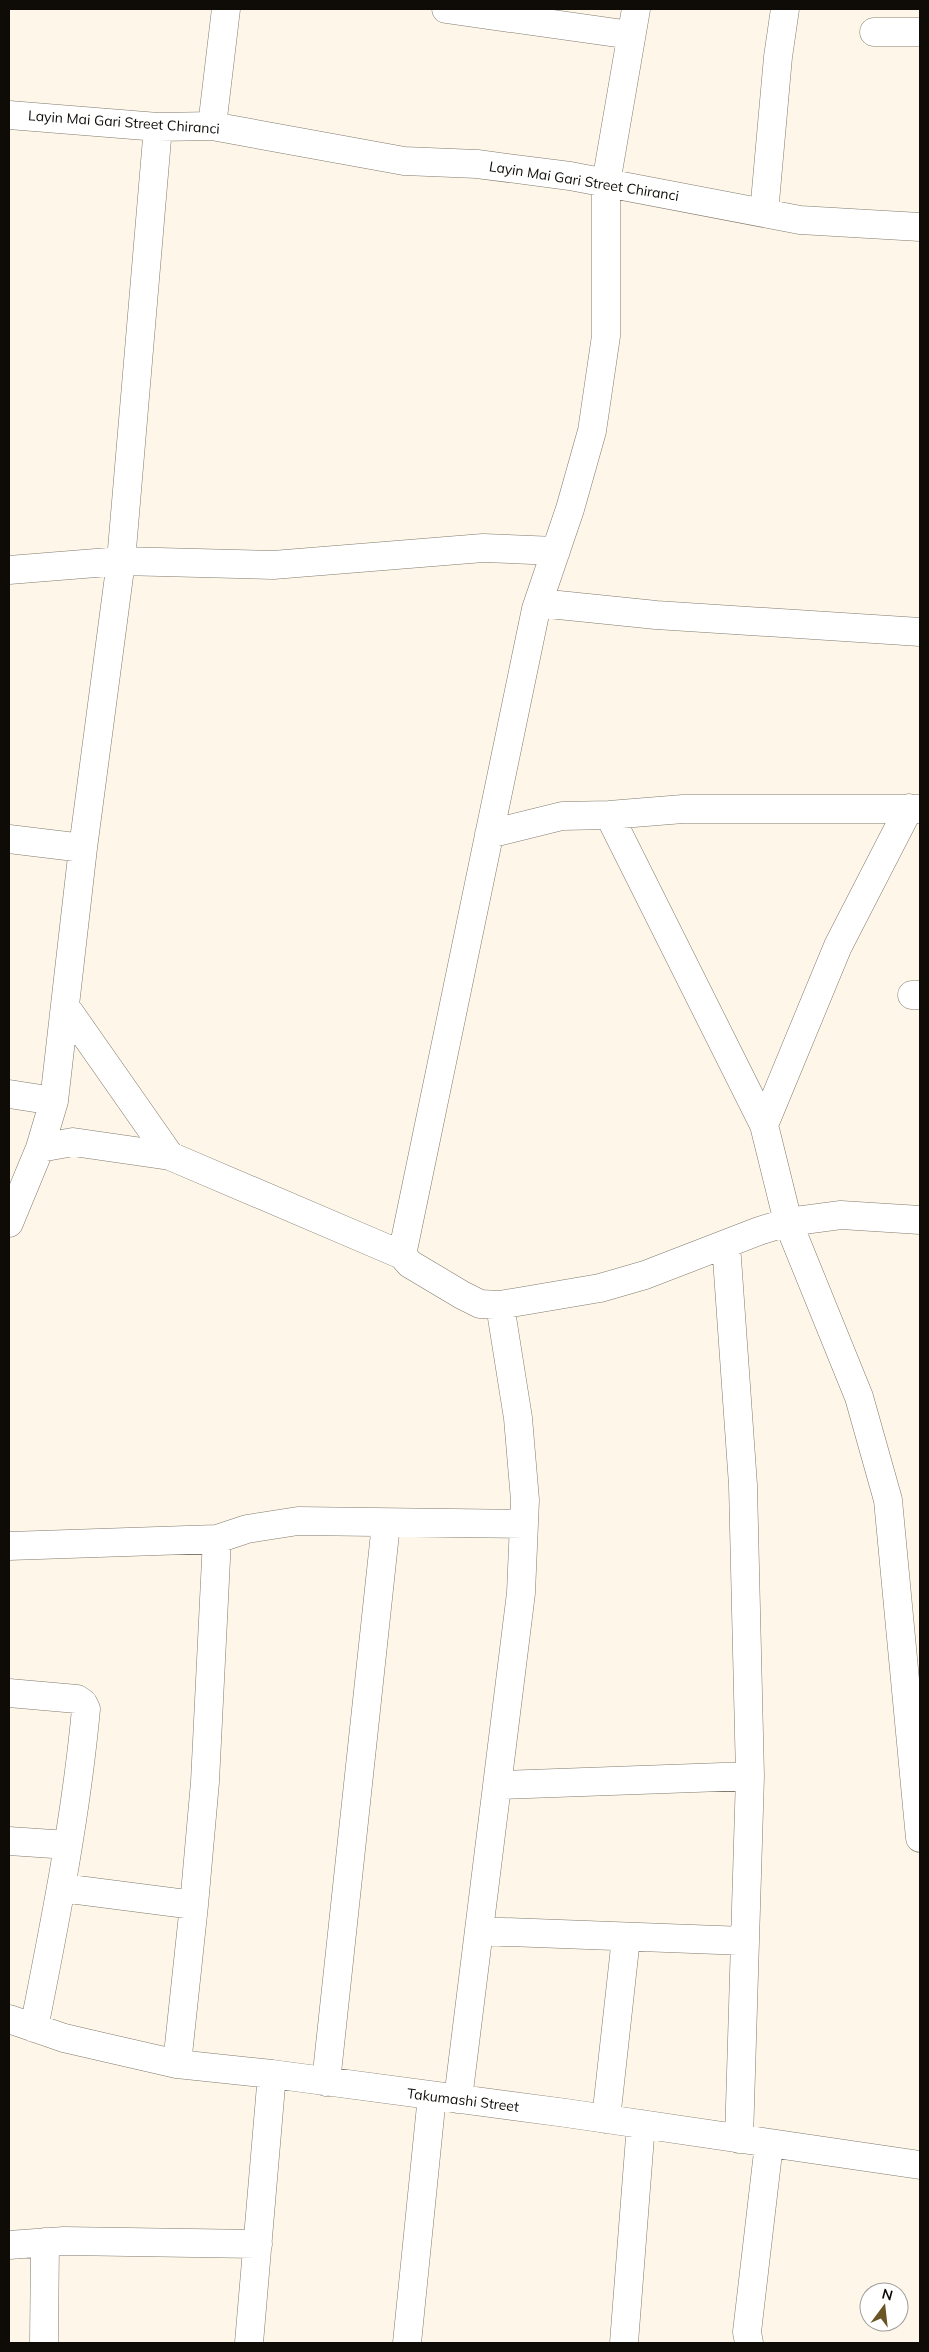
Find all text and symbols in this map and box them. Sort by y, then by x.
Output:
street label: Layin Mai Gari Street Chiranci [28,106,220,138]
street label: Layin Mai Gari Street Chiranci [488,157,680,205]
street label: Takumashi Street [406,2084,520,2116]
north arrow [859,2282,909,2332]
text: N [880,2284,895,2305]

